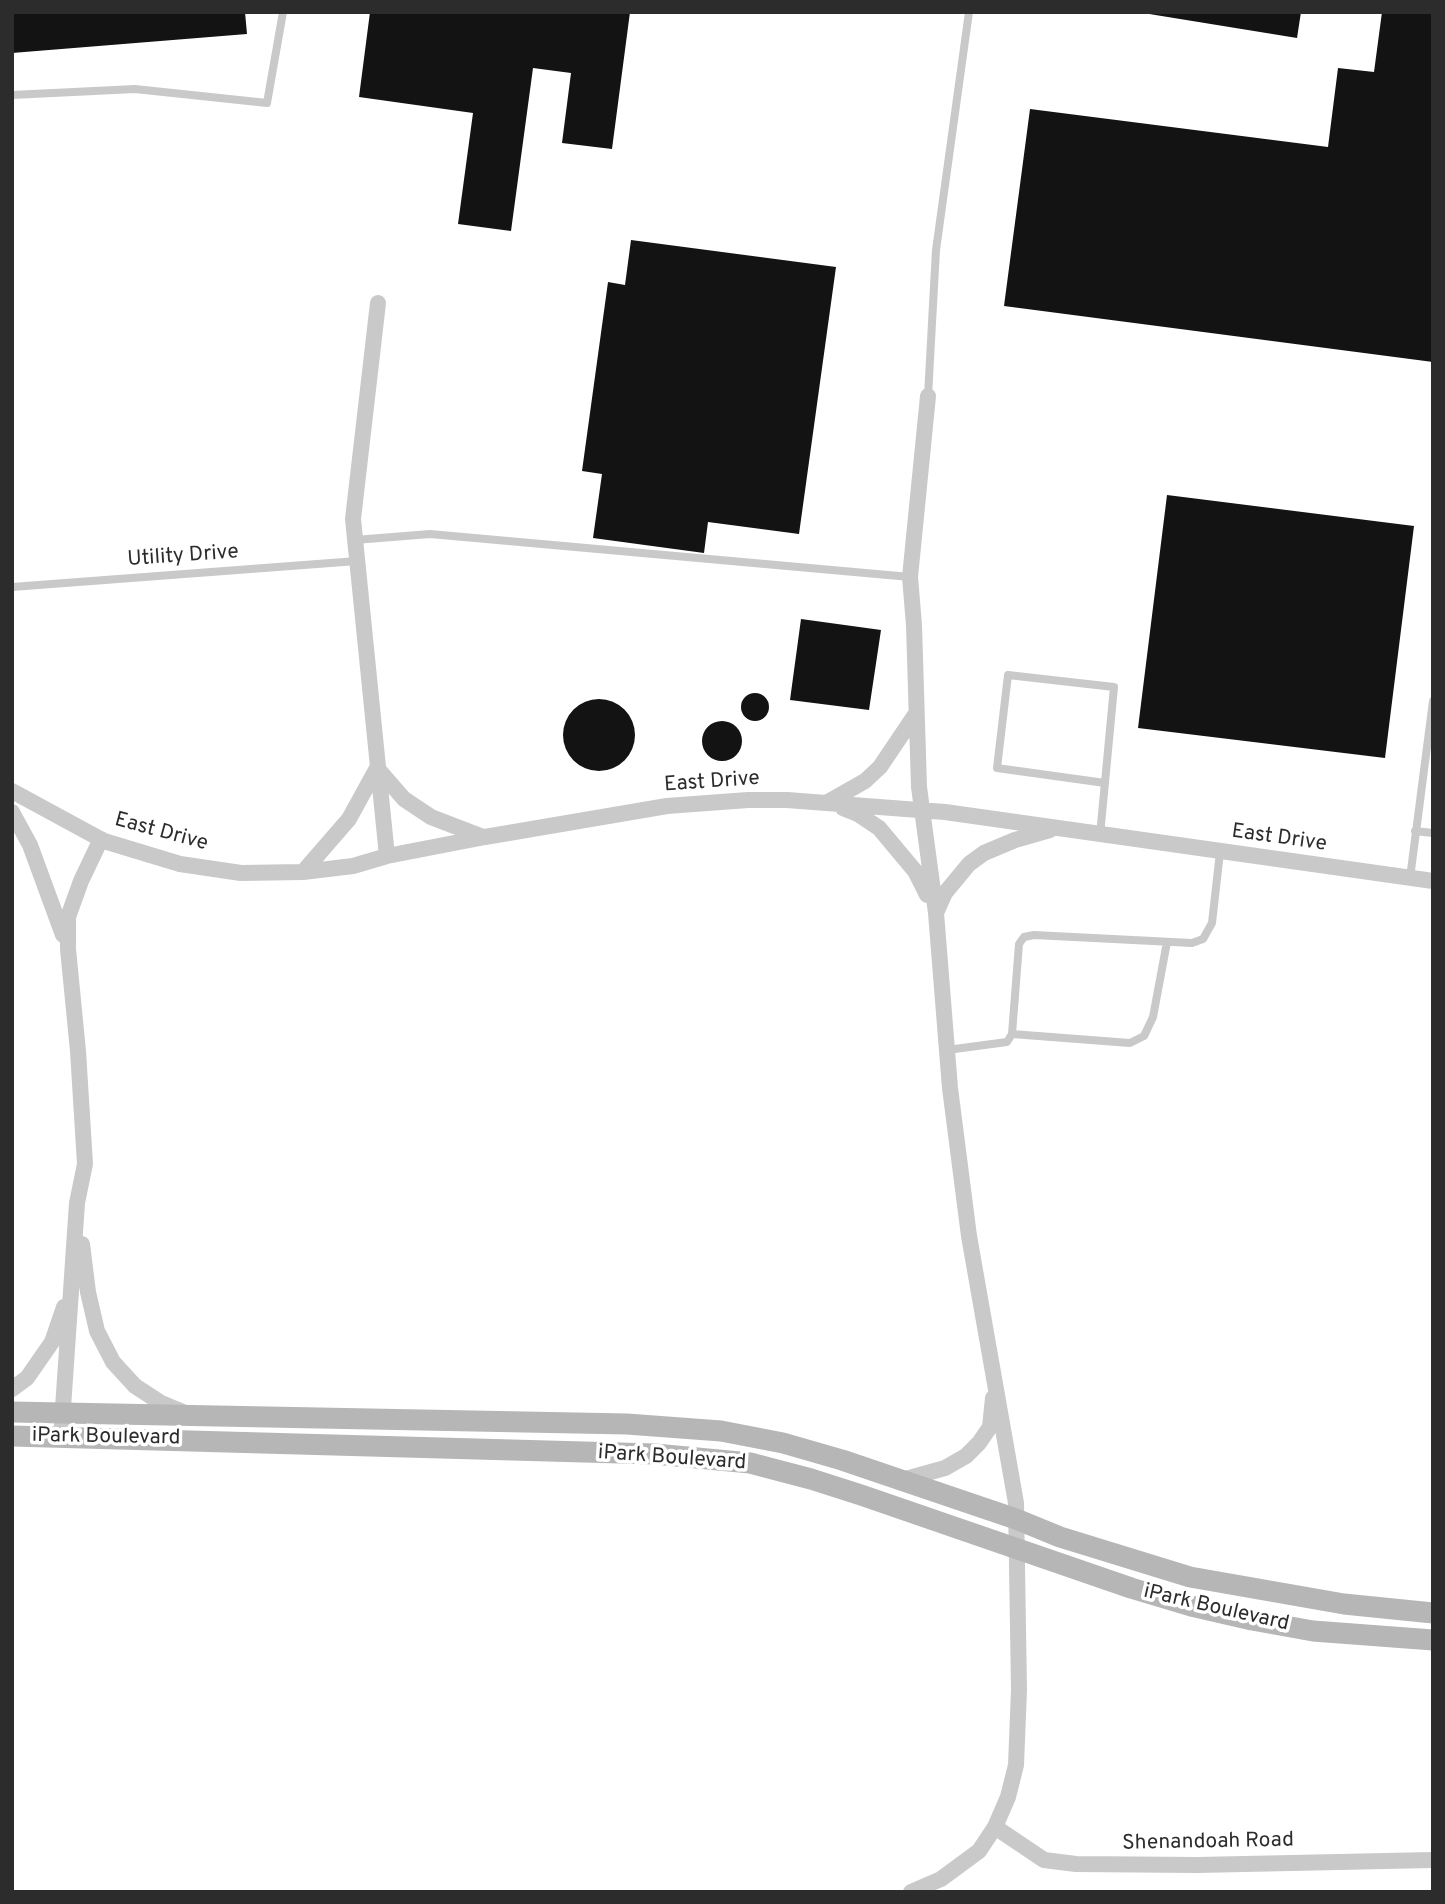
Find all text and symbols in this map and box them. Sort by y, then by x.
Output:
street label: Utility Drive [127,541,239,573]
street label: East Drive [663,767,761,799]
street label: East Drive [111,808,211,858]
street label: East Drive [1230,820,1328,858]
street label: iPark Boulevard [31,1424,181,1452]
street label: iPark Boulevard [597,1441,747,1477]
street label: iPark Boulevard [1141,1580,1291,1638]
street label: Shenandoah Road [1122,1829,1294,1857]

